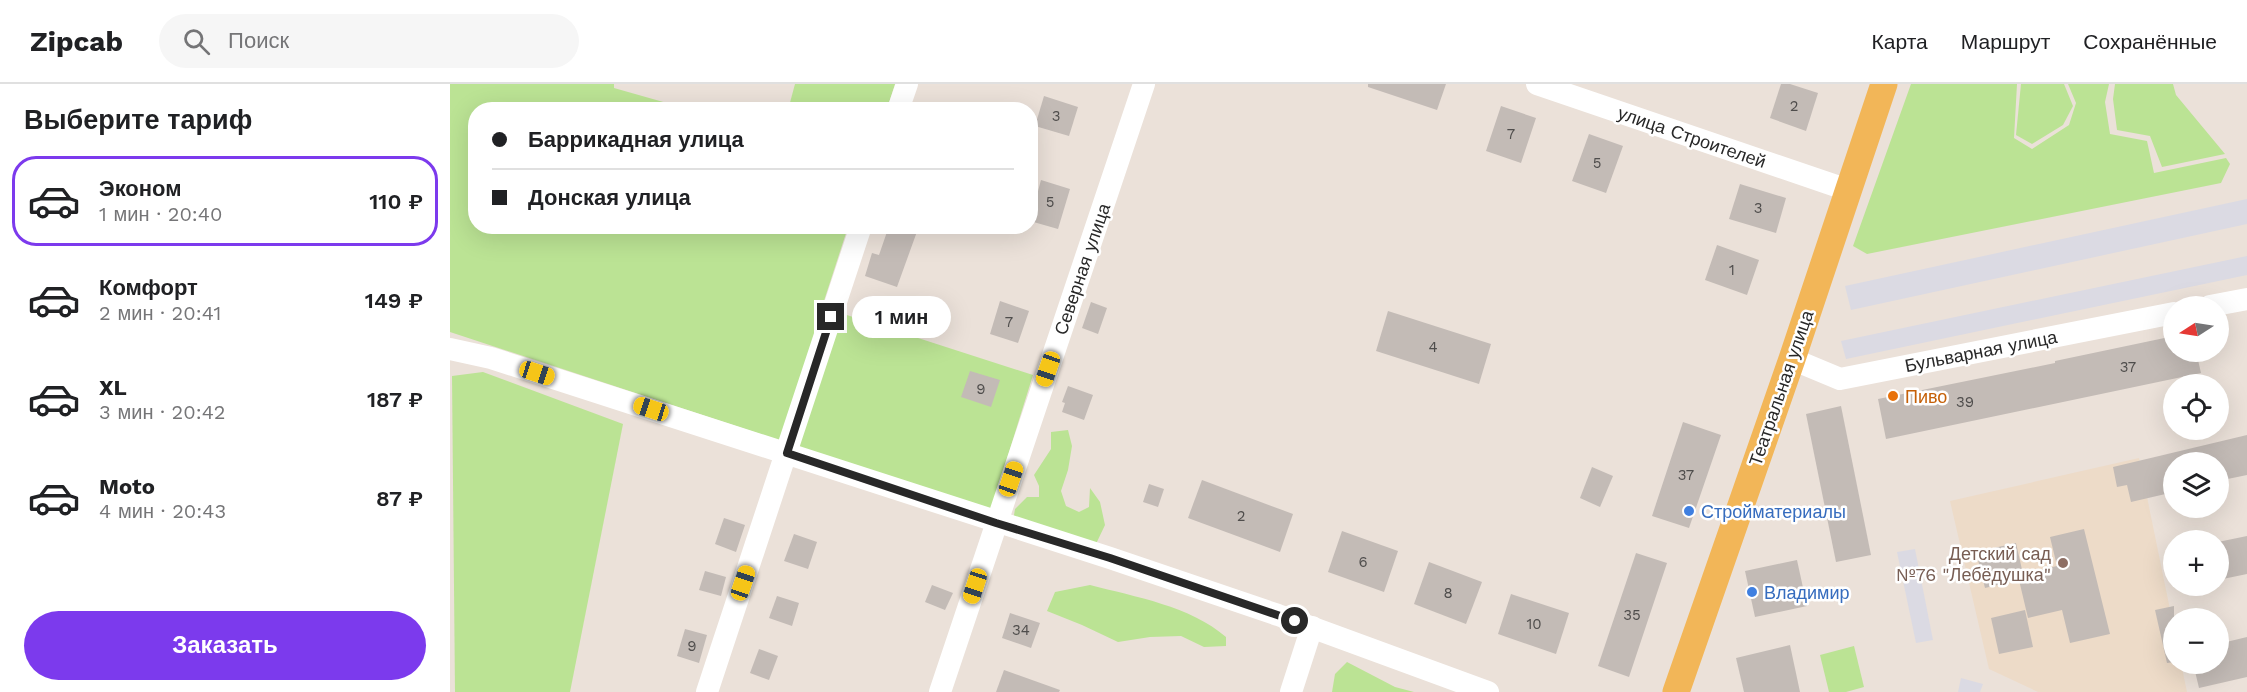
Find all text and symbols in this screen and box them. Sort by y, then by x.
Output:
search box [159,14,579,68]
text: Zipcab [30,25,123,58]
icon: search [180,25,213,58]
text: Поиск [228,28,289,53]
text: Карта [1872,29,1928,54]
text: Маршрут [1961,29,2050,54]
text: Сохранённые [2083,29,2217,54]
house number: 2 [1790,97,1798,115]
street label: улица Строителей [1615,102,1769,172]
text: Выберите тариф [24,104,252,136]
house number: 3 [1052,107,1060,125]
house number: 7 [1507,125,1515,143]
text: Баррикадная улица [528,127,744,152]
house number: 5 [1593,154,1601,172]
icon: car [27,174,81,228]
text: Эконом [99,176,182,201]
text: Донская улица [528,185,691,210]
text: 110 ₽ [369,189,423,214]
house number: 5 [1046,193,1054,211]
house number: 3 [1754,199,1762,217]
street label: Северная улица [1050,200,1115,338]
text: 1 мин · 20:40 [99,202,222,226]
house number: 1 [1729,261,1735,279]
icon: car [27,273,81,327]
text: Комфорт [99,275,198,300]
text: 149 ₽ [365,288,423,313]
callout: 1 мин [852,296,951,338]
north arrow [2163,296,2229,362]
map controls [2163,296,2229,674]
text: 2 мин · 20:41 [99,301,221,325]
route end [817,303,844,330]
text: 1 мин [875,305,928,329]
street label: Театральная улица [1745,307,1818,469]
house number: 7 [1005,313,1013,331]
street label: Бульварная улица [1903,326,2060,376]
house number: 4 [1428,338,1438,356]
car [1034,349,1062,389]
house number: 37 [2120,358,2136,376]
car [517,359,557,387]
icon: car [27,372,81,426]
button: locate [2163,374,2229,440]
text: XL [99,375,127,400]
house number: 9 [976,380,986,398]
place label: Пиво [1905,386,1947,407]
text: 187 ₽ [367,387,423,412]
marker: Пиво [1886,389,1900,403]
house number: 39 [1956,393,1974,411]
car [631,395,671,423]
text: 3 мин · 20:42 [99,400,226,424]
button: layers [2163,452,2229,518]
car [997,459,1025,499]
house number: 37 [1678,466,1694,484]
icon: car [27,471,81,525]
text: Moto [99,474,155,499]
text: 87 ₽ [376,486,423,511]
text: 4 мин · 20:43 [99,499,226,523]
place label: Стройматериалы [1701,501,1846,522]
marker: Стройматериалы [1682,504,1696,518]
house number: 2 [1237,507,1245,525]
button: + [2163,530,2229,596]
place label: Детский сад №76 "Лебёдушка" [1896,543,2051,585]
house number: 6 [1358,553,1368,571]
marker: Детский сад №76 "Лебёдушка" [2056,556,2070,570]
car [729,563,757,603]
car [961,566,989,606]
place label: Владимир [1764,582,1850,603]
house number: 8 [1443,584,1453,602]
marker: Владимир [1745,585,1759,599]
house number: 35 [1623,606,1641,624]
route start [1281,607,1308,634]
button: − [2163,608,2229,674]
button: Заказать [24,611,426,680]
house number: 10 [1526,615,1542,633]
house number: 34 [1012,621,1030,639]
house number: 9 [687,637,697,655]

